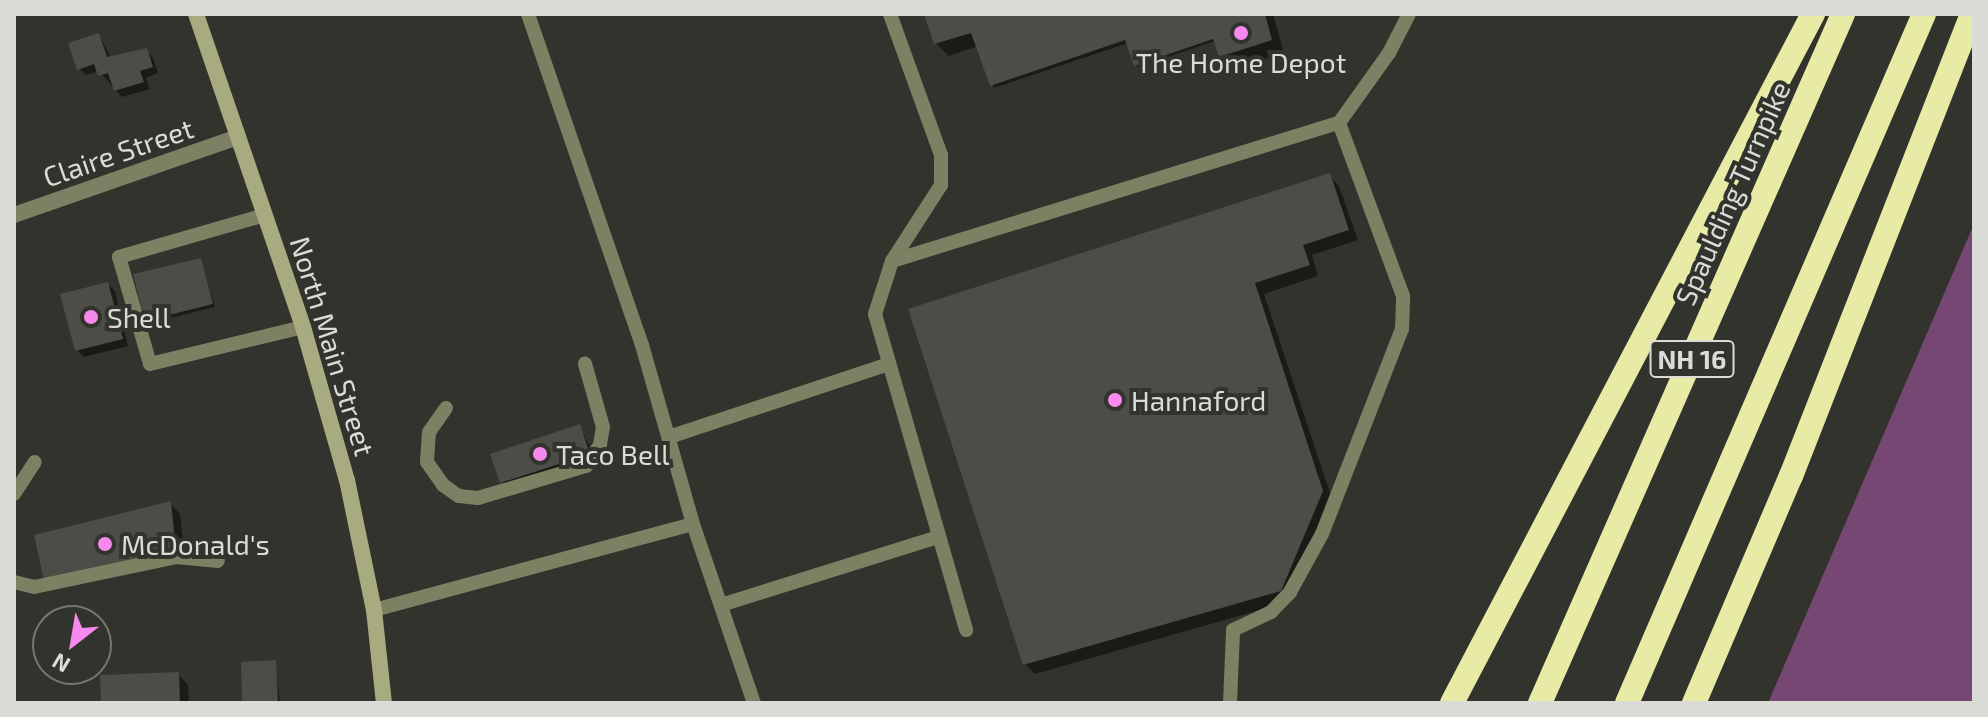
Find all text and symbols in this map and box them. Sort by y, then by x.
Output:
marker: The Home Depot [1232,24,1250,42]
place label: The Home Depot [1136,45,1346,79]
street label: Spaulding Turnpike [1667,76,1797,310]
street label: Claire Street [39,111,197,193]
street label: North Main Street [284,232,382,460]
place label: Shell [107,300,171,334]
marker: Shell [82,308,100,326]
road number: NH 16 [1648,337,1736,381]
place label: Hannaford [1131,383,1266,417]
marker: Hannaford [1106,391,1124,409]
place label: Taco Bell [556,437,670,471]
marker: Taco Bell [531,445,549,463]
place label: McDonald's [121,527,270,561]
marker: McDonald's [96,535,114,553]
north arrow [32,605,112,685]
text: N [47,649,74,679]

